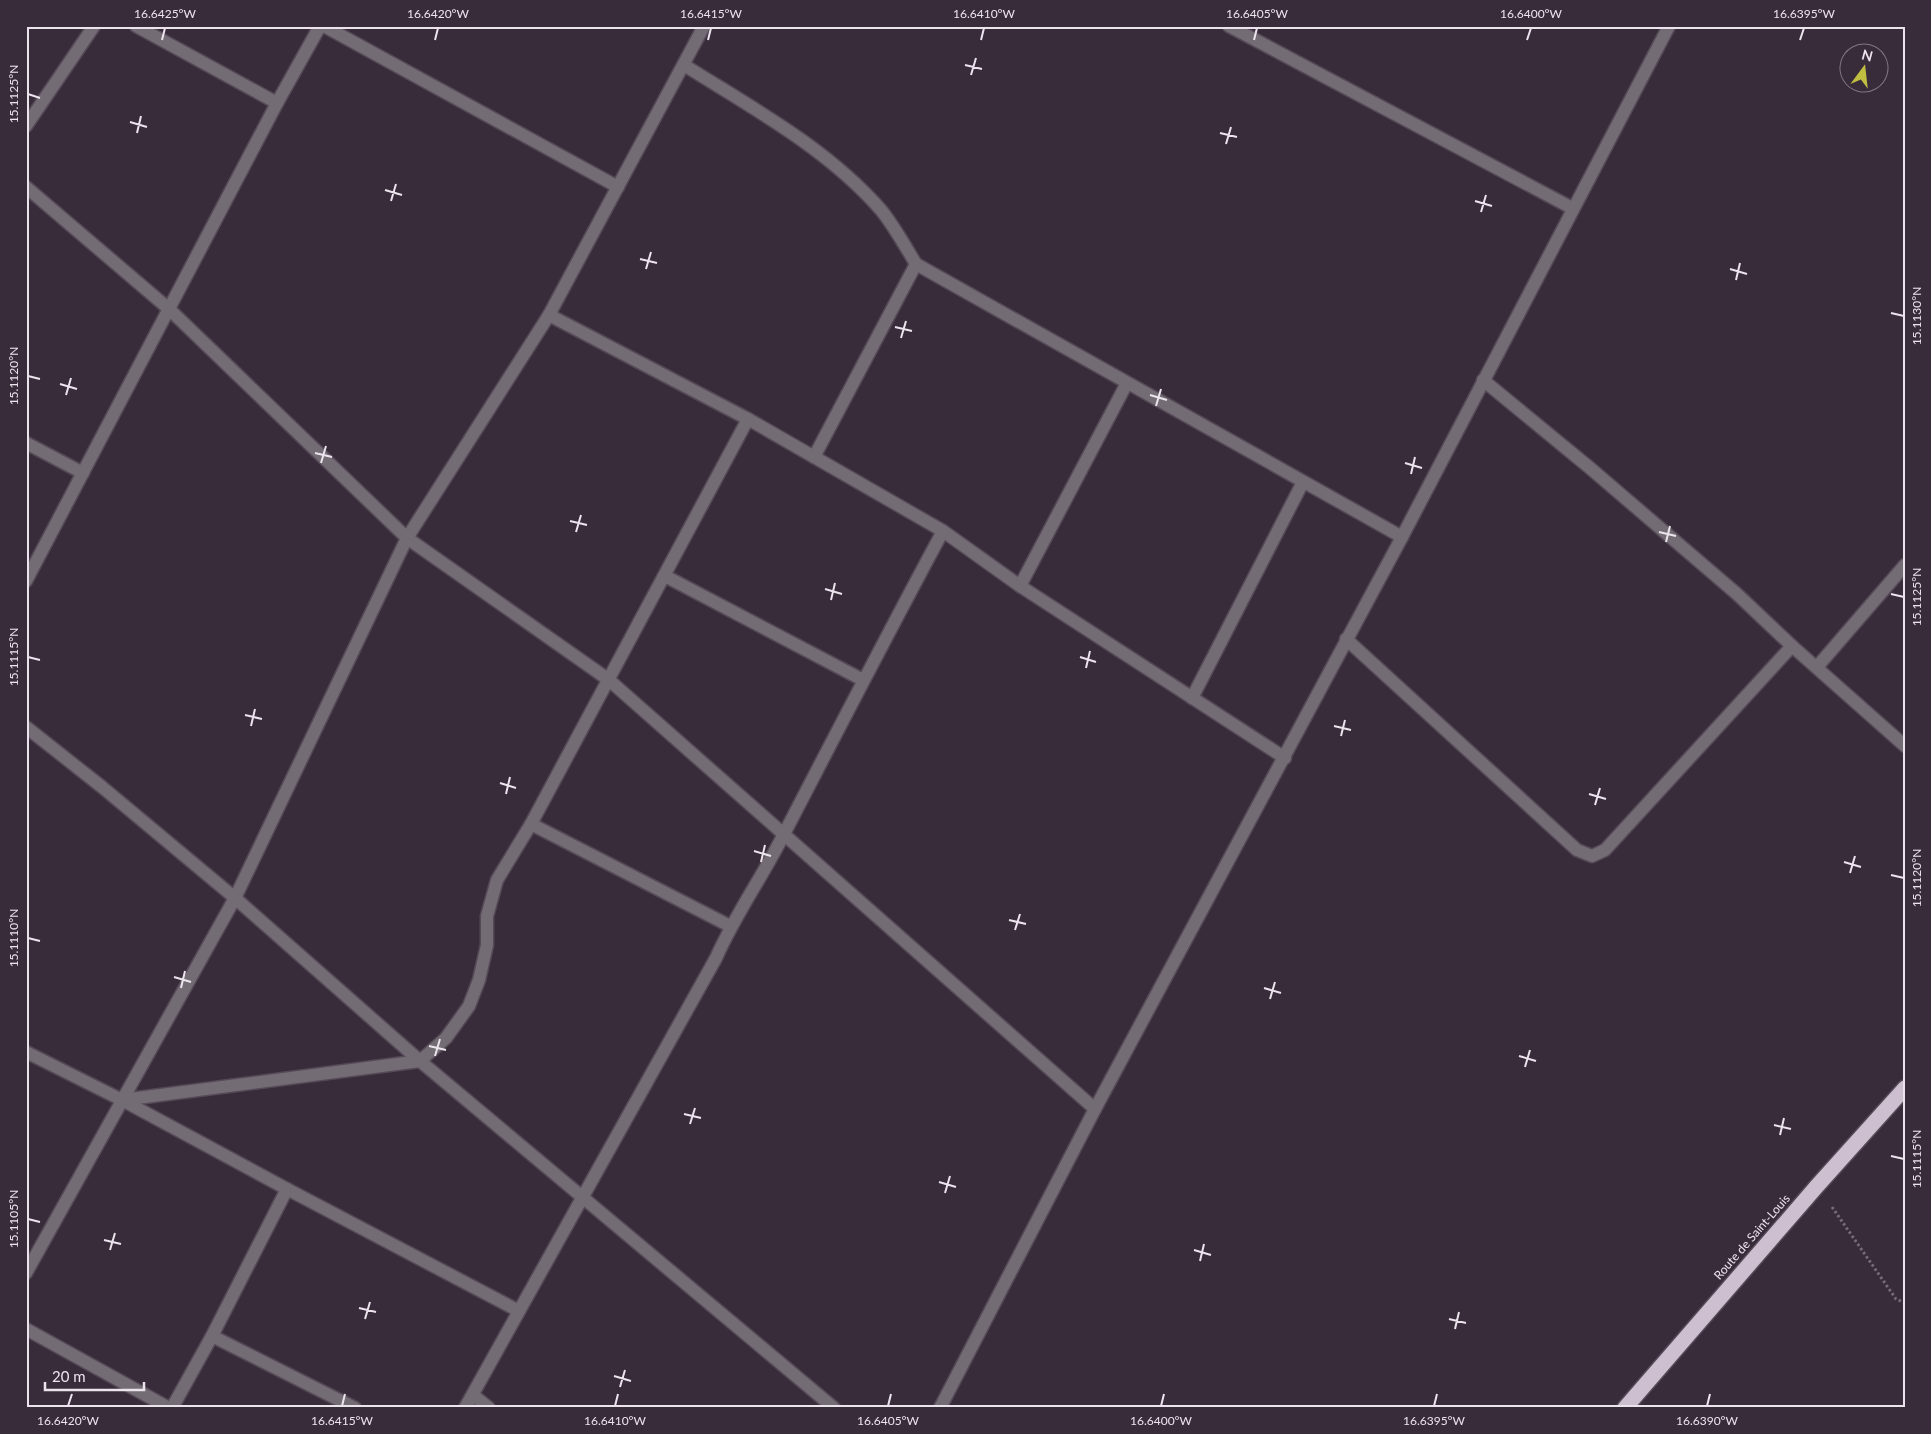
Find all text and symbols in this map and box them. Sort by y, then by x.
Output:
text: 16.6425°W [134,6,197,21]
text: 16.6420°W [407,6,470,21]
text: 16.6415°W [680,6,743,21]
text: 16.6410°W [953,6,1016,21]
text: 16.6405°W [1226,6,1289,21]
text: 16.6400°W [1500,6,1563,21]
text: 16.6395°W [1773,6,1836,21]
north arrow [1838,42,1888,92]
text: N [1860,45,1875,65]
text: 15.1125°N [6,65,21,123]
text: 15.1130°N [1909,287,1924,345]
text: 15.1120°N [6,347,21,405]
text: 15.1125°N [1909,568,1924,626]
text: 15.1115°N [6,628,21,686]
text: 15.1120°N [1909,849,1924,907]
text: 15.1110°N [6,909,21,967]
text: 15.1115°N [1909,1130,1924,1188]
text: 15.1105°N [6,1190,21,1248]
street label: Route de Saint-Louis [1710,1191,1793,1282]
scale bar [45,1359,144,1391]
text: 20 m [52,1367,86,1385]
text: 16.6420°W [37,1413,100,1428]
text: 16.6415°W [311,1413,374,1428]
text: 16.6410°W [584,1413,647,1428]
text: 16.6405°W [857,1413,920,1428]
text: 16.6400°W [1130,1413,1193,1428]
text: 16.6395°W [1403,1413,1466,1428]
text: 16.6390°W [1676,1413,1739,1428]

